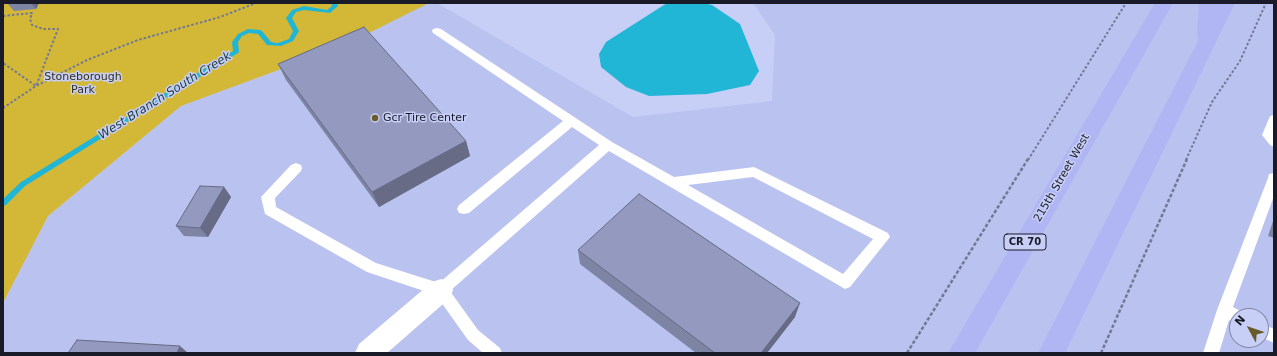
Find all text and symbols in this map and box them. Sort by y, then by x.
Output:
water label: West Branch South Creek [96,49,234,143]
park label: Stoneborough Park [44,70,122,96]
place label: Gcr Tire Center [383,111,467,125]
marker: Gcr Tire Center [370,113,380,123]
street label: 215th Street West [1031,132,1093,224]
road number: CR 70 [1004,234,1046,250]
north arrow [1229,308,1269,348]
text: N [1232,313,1248,328]

